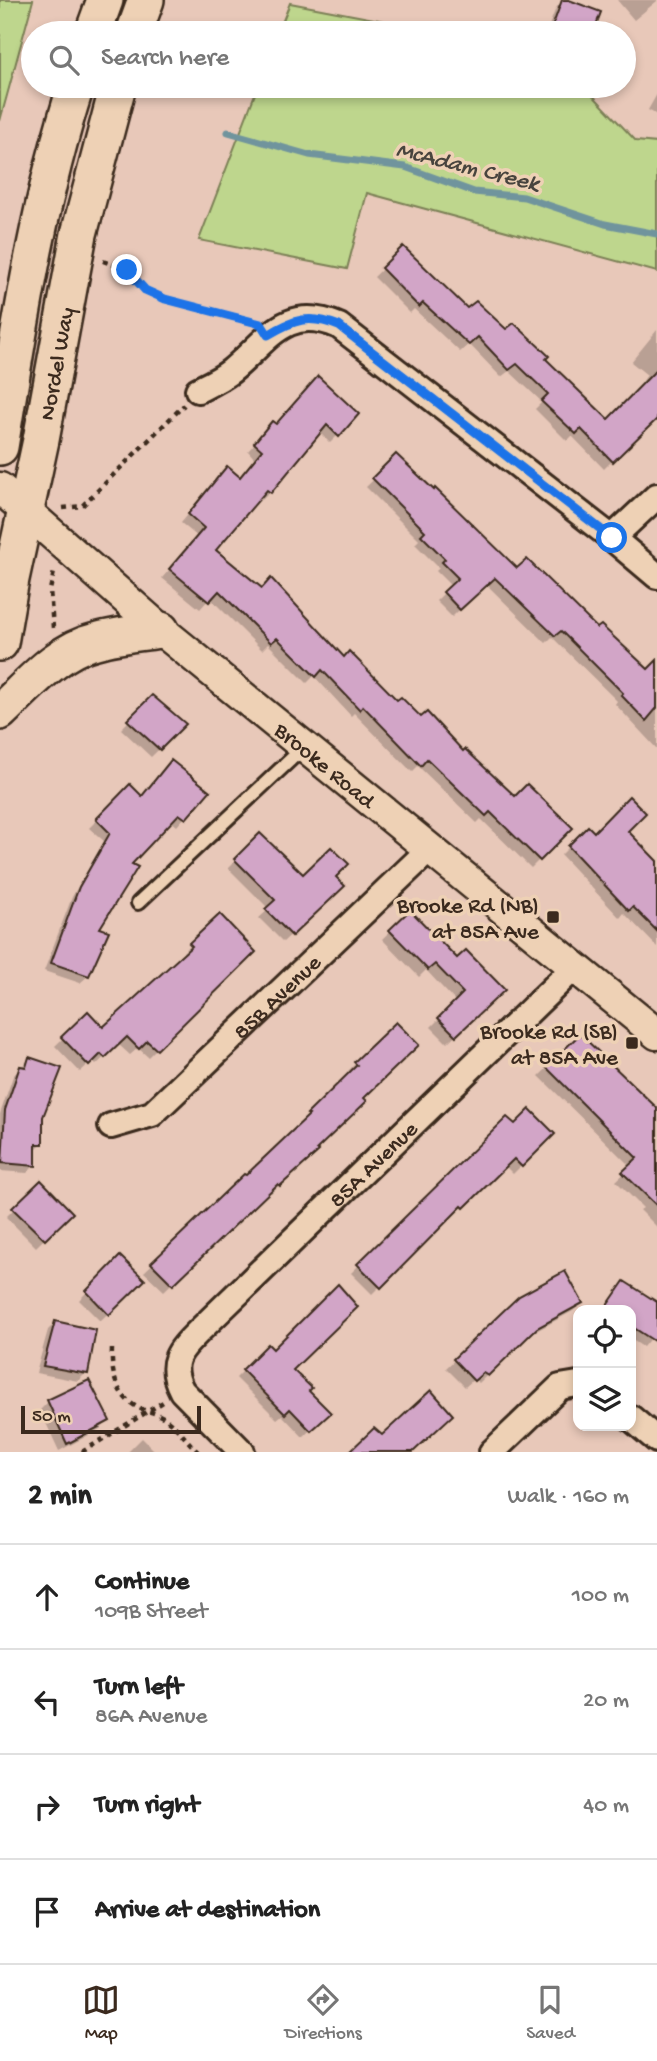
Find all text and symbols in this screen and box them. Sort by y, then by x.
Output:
search box [21,21,636,98]
icon: search [45,41,83,79]
text: Search here [101,44,229,75]
water label: McAdam Creek [393,137,544,201]
route end [111,254,142,285]
street label: Nordel Way [35,305,82,423]
route start [596,522,627,553]
street label: Brooke Road [267,717,380,817]
place label: Brooke Rd (NB) at 85A Ave [396,894,540,947]
marker: Brooke Rd (NB) at 85A Ave [545,909,561,925]
street label: 85B Avenue [229,949,329,1046]
place label: Brooke Rd (SB) at 85A Ave [479,1020,619,1073]
marker: Brooke Rd (SB) at 85A Ave [624,1035,640,1051]
street label: 85A Avenue [325,1116,425,1215]
map controls [573,1305,636,1431]
button: locate [573,1305,636,1368]
button: layers [573,1368,636,1431]
scale bar [21,1403,201,1435]
text: 50 m [32,1406,71,1429]
text: 2 min [28,1480,92,1515]
text: Walk · 160 m [507,1484,629,1511]
text: Continue [95,1568,189,1599]
icon: ahead [28,1578,66,1616]
text: 100 m [572,1583,629,1610]
text: 109B Street [95,1599,207,1626]
text: Turn left [95,1673,183,1704]
icon: left [28,1683,66,1721]
text: 20 m [583,1688,629,1715]
text: 86A Avenue [95,1704,207,1731]
icon: right [28,1788,66,1826]
text: Turn right [95,1791,199,1822]
text: 40 m [583,1793,629,1820]
icon: arrive [28,1893,66,1931]
text: Arrive at destination [95,1896,320,1927]
tab: Map [82,1981,120,2046]
tab: Directions [285,1981,362,2046]
tab: Saved [526,1981,575,2046]

